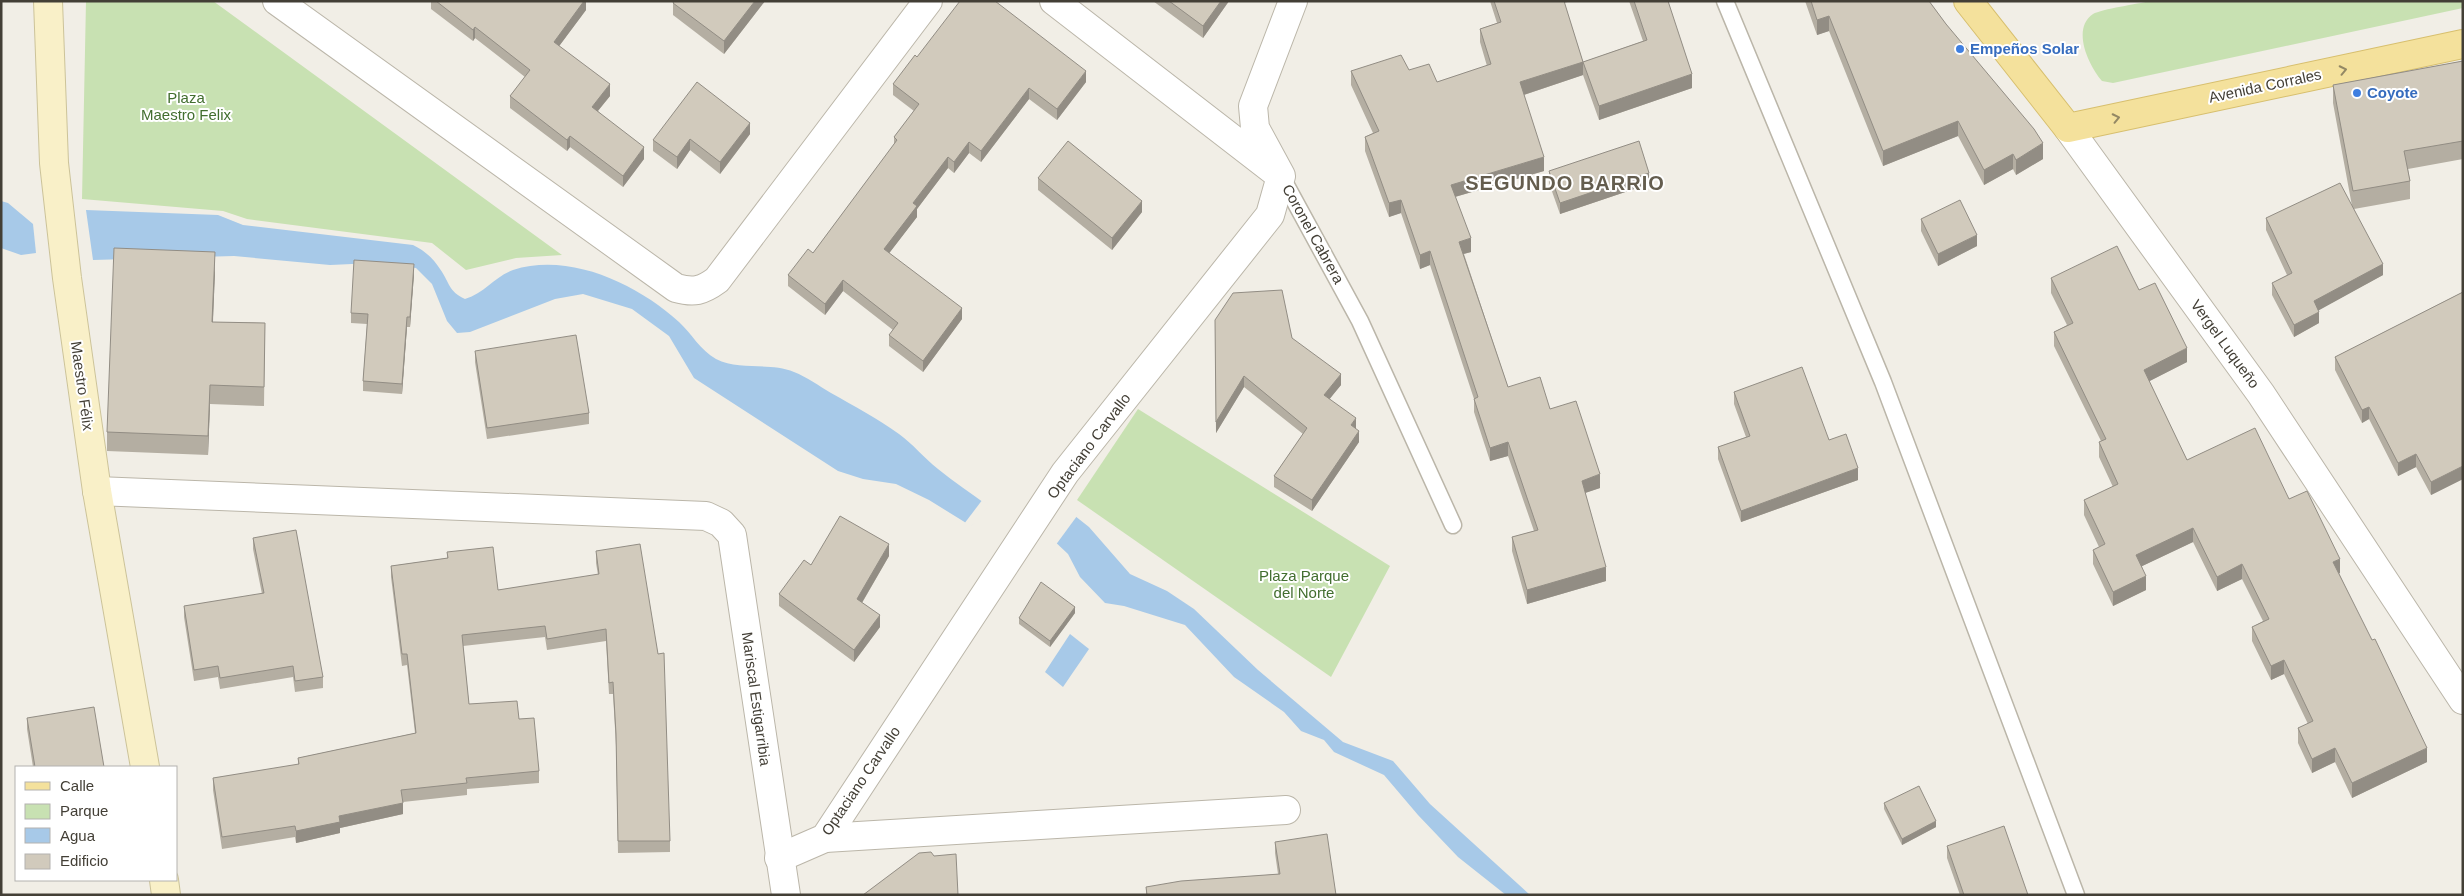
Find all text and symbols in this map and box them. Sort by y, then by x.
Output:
place label: Empeños Solar [1970,40,2079,57]
marker: Empeños Solar [1954,43,1966,55]
street label: Avenida Corrales [2207,65,2323,106]
one-way arrow [2339,65,2348,75]
place label: Coyote [2367,84,2418,101]
marker: Coyote [2351,87,2363,99]
park label: Plaza Maestro Felix [141,89,232,123]
one-way arrow [2111,113,2120,124]
district label: SEGUNDO BARRIO [1465,172,1665,194]
street label: Coronel Cabrera [1279,181,1348,287]
street label: Vergel Luqueño [2188,296,2263,391]
street label: Maestro Félix [68,340,97,432]
street label: Optaciano Carvallo [1043,390,1134,502]
park label: Plaza Parque del Norte [1259,567,1349,601]
street label: Mariscal Estigarribia [739,631,774,768]
street label: Optaciano Carvallo [818,723,903,838]
legend [15,766,178,881]
text: Calle [60,777,94,794]
text: Parque [60,802,108,819]
text: Agua [60,827,96,844]
text: Edificio [60,852,108,869]

